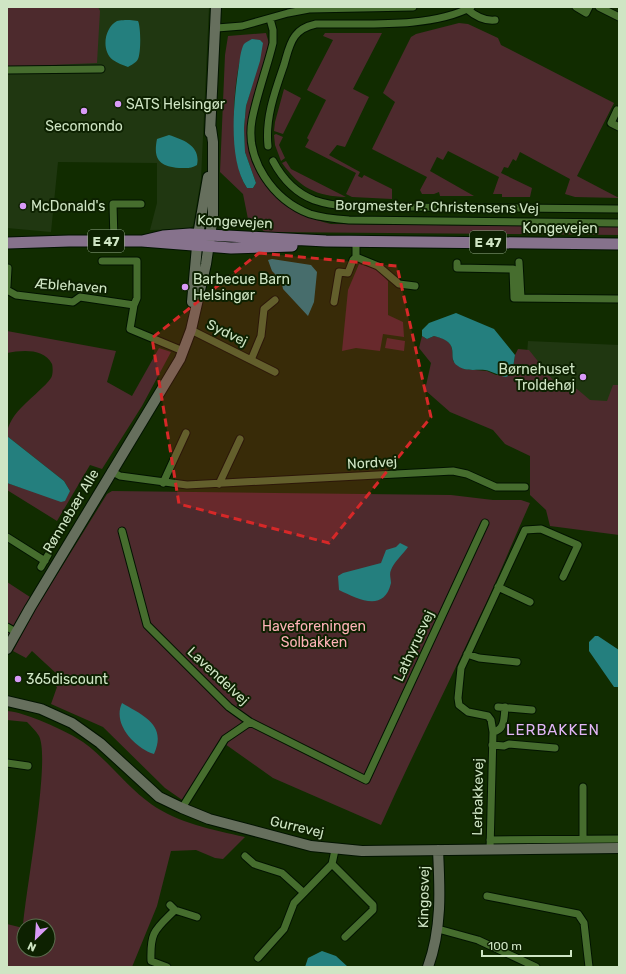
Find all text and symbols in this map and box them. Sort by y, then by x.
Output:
place label: SATS Helsingør [126,96,226,113]
marker: SATS Helsingør [113,99,123,109]
marker: Secomondo [79,106,89,116]
place label: Secomondo [45,118,123,135]
street label: Borgmester P. Christensens Vej [335,197,539,217]
place label: McDonald's [31,198,105,215]
marker: McDonald's [18,201,28,211]
street label: Kongevejen [197,212,273,232]
street label: Kongevejen [522,220,598,237]
road number: E 47 [88,230,124,252]
road number: E 47 [470,231,506,253]
place label: Barbecue Barn Helsingør [193,271,290,304]
street label: Æblehaven [34,275,108,297]
marker: Barbecue Barn Helsingør [180,282,190,292]
street label: Sydvej [204,316,250,350]
place label: Børnehuset Troldehøj [499,361,576,394]
marker: Børnehuset Troldehøj [578,372,588,382]
street label: Nordvej [347,453,397,473]
street label: Rønnebær Alle [39,466,103,556]
street label: Lathyrusvej [390,608,438,684]
park label: Haveforeningen Solbakken [262,618,366,651]
street label: Lavendelvej [184,643,252,709]
place label: 365discount [26,671,109,688]
marker: 365discount [13,674,23,684]
district label: LERBAKKEN [506,721,600,739]
street label: Lerbakkevej [469,758,487,836]
street label: Gurrevej [268,813,326,841]
street label: Kingosvej [415,866,433,928]
north arrow [16,918,56,958]
scale bar [482,932,571,958]
text: N [26,939,38,954]
text: 100 m [488,939,522,953]

